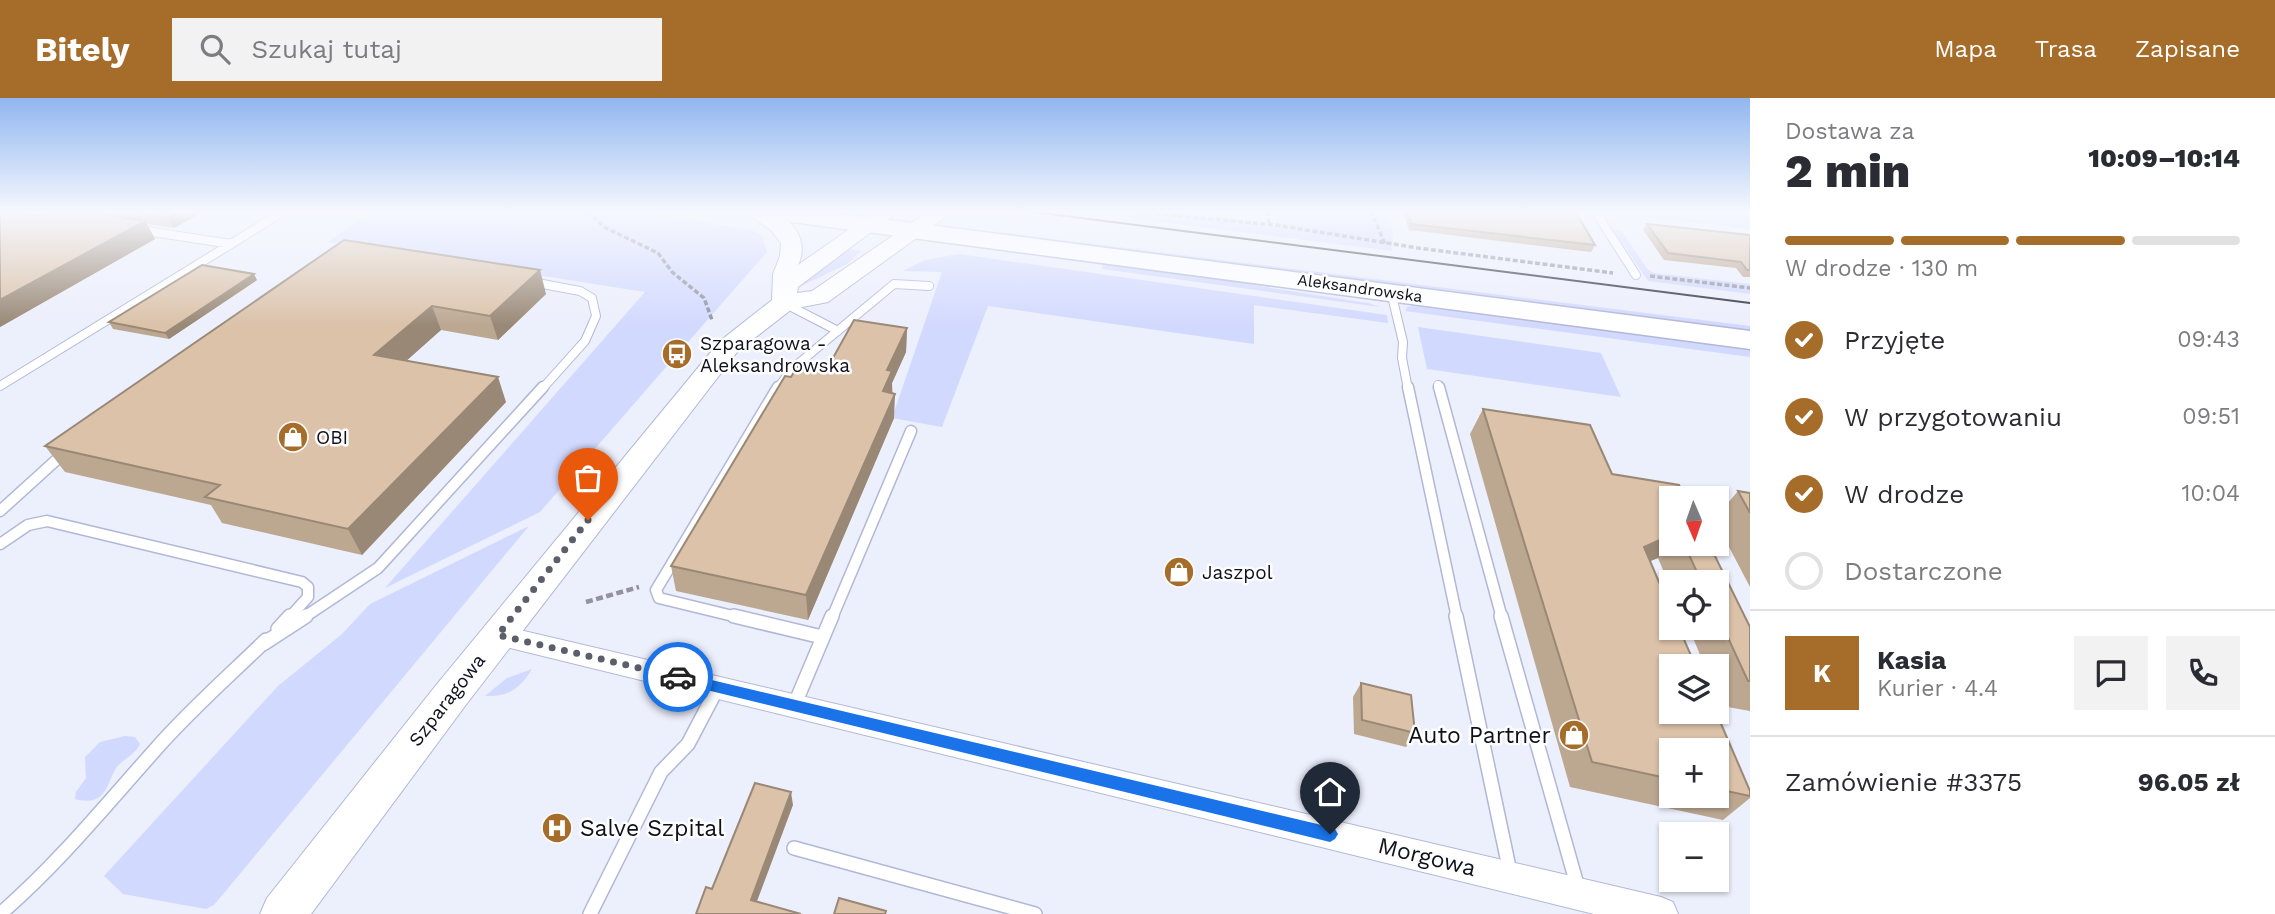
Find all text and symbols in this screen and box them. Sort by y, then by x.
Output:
search box [172,18,662,81]
text: Bitely [35,30,130,69]
icon: search [196,30,234,68]
text: Szukaj tutaj [252,34,402,64]
text: Mapa [1934,35,1997,63]
text: Trasa [2035,35,2097,63]
text: Zapisane [2135,35,2240,63]
text: Dostawa za [1785,118,1915,145]
text: 10:09–10:14 [2088,143,2240,173]
text: 2 min [1785,144,1910,198]
text: W drodze · 130 m [1785,255,1978,282]
street label: Aleksandrowska [1296,270,1424,306]
icon: check [1785,321,1823,359]
text: Przyjęte [1844,325,1945,355]
text: 09:43 [2177,326,2240,353]
place label: Szparagowa - Aleksandrowska [700,332,850,377]
bus stop icon: Szparagowa - Aleksandrowska [660,337,694,371]
icon: check [1785,398,1823,436]
text: W przygotowaniu [1844,402,2062,432]
text: 09:51 [2182,403,2240,430]
shop icon: OBI [276,420,310,454]
place label: OBI [316,426,348,449]
pin [558,448,618,520]
icon: bag [569,459,607,497]
icon: check [1785,475,1823,513]
text: W drodze [1844,479,1964,509]
text: 10:04 [2182,480,2240,507]
north arrow [1659,486,1729,556]
map controls [1659,486,1729,892]
shop icon: Jaszpol [1162,555,1196,589]
text: Dostarczone [1844,556,2003,586]
place label: Jaszpol [1202,561,1273,584]
button: locate [1659,570,1729,640]
button: chat [2074,636,2148,710]
button: phone [2166,636,2240,710]
courier [643,642,713,712]
text: Kasia [1877,645,1946,675]
street label: Szparagowa [404,649,490,751]
button: layers [1659,654,1729,724]
icon: car [659,658,697,696]
text: K [1813,658,1831,688]
text: Kurier · 4.4 [1877,675,1998,702]
shop icon: Auto Partner [1557,718,1591,752]
place label: Auto Partner [1408,722,1551,749]
button: + [1659,738,1729,808]
pin [1300,762,1360,834]
text: Zamówienie #3375 [1785,767,2022,797]
text: 96.05 zł [2138,767,2240,797]
icon: home [1311,773,1349,811]
hospital icon: Salve Szpital [540,811,574,845]
place label: Salve Szpital [580,815,724,842]
button: − [1659,822,1729,892]
street label: Morgowa [1375,832,1479,882]

